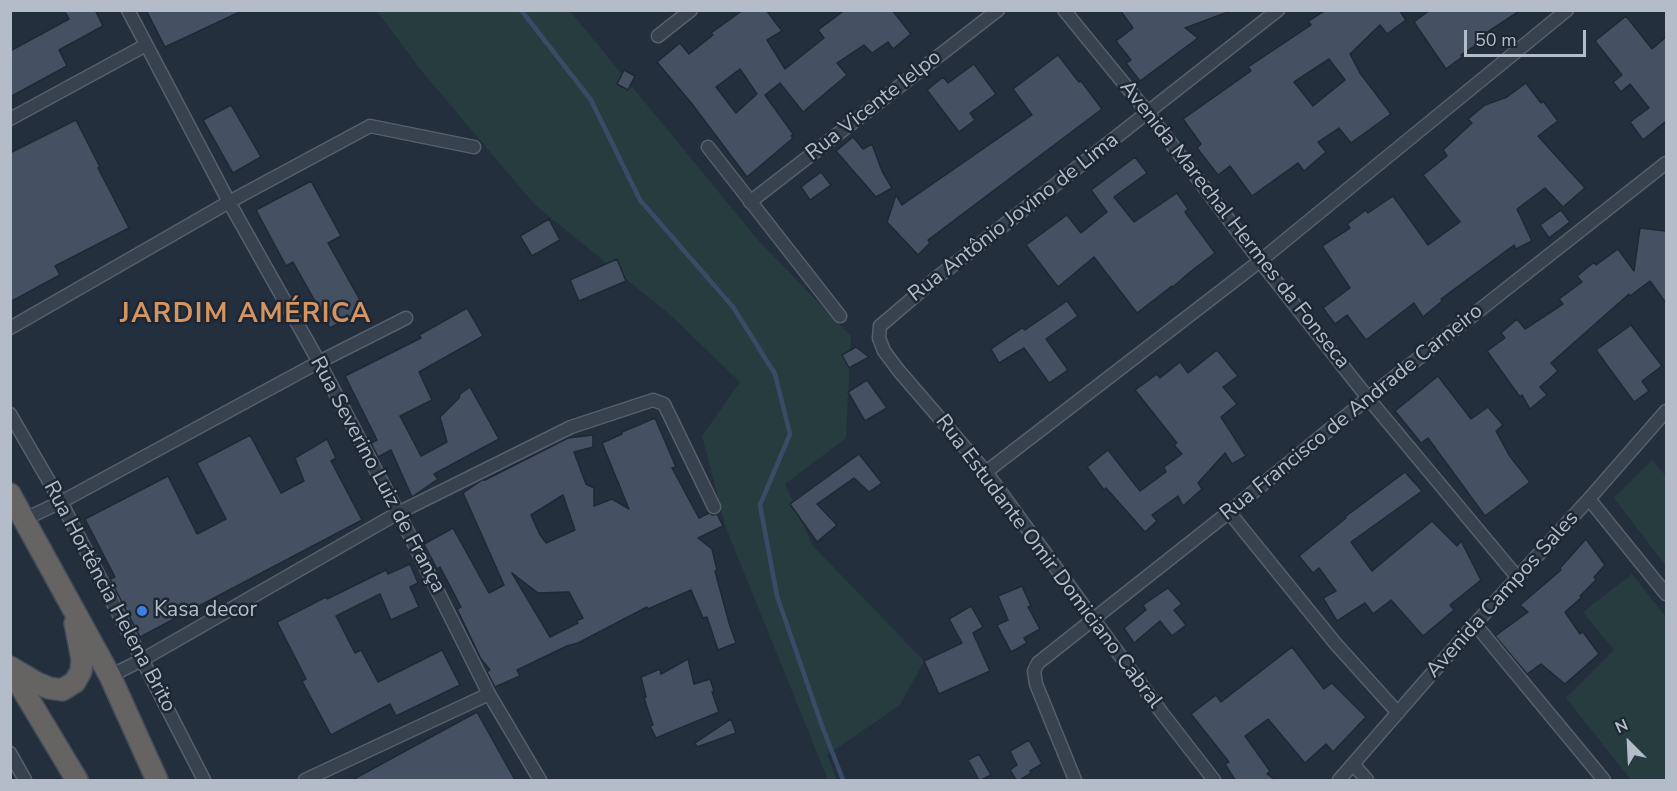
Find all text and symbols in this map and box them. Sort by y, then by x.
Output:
scale bar [1467,18,1588,56]
text: 50 m [1475,28,1517,52]
street label: Rua Vicente Ielpo [801,45,947,167]
street label: Avenida Marechal Hermes da Fonseca [1114,76,1354,374]
street label: Rua Antônio Jovino de Lima [904,128,1124,308]
district label: JARDIM AMÉRICA [120,299,372,331]
street label: Rua Francisco de Andrade Carneiro [1216,299,1488,527]
street label: Rua Severino Luiz de França [304,353,450,597]
street label: Rua Estudante Omir Domiciano Cabral [929,410,1167,714]
street label: Rua Hortência Helena Brito [37,477,181,717]
street label: Avenida Campos Sales [1421,506,1585,684]
place label: Kasa decor [154,598,257,624]
marker: Kasa decor [135,604,149,618]
north arrow [1599,713,1659,773]
text: N [1612,714,1632,739]

